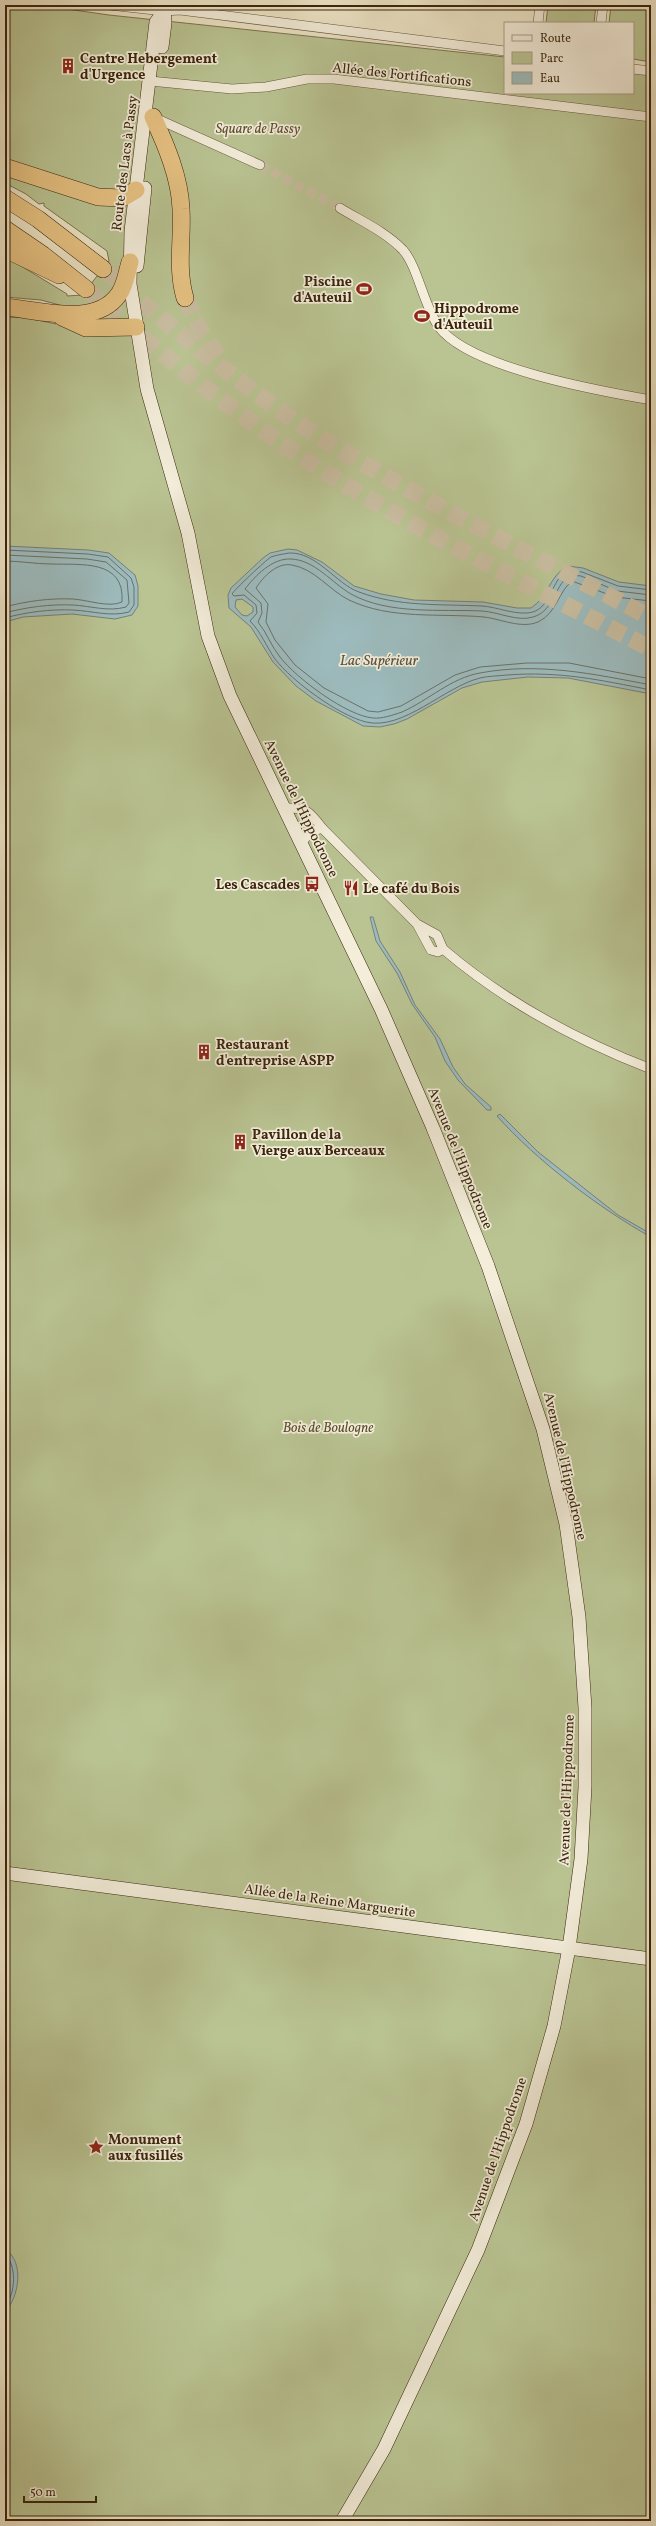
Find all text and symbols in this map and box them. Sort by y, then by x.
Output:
legend [504,22,634,94]
text: Route [540,31,571,47]
place label: Centre Hebergement d'Urgence [80,50,217,85]
text: Parc [540,51,563,67]
building icon: Centre Hebergement d'Urgence [59,57,77,75]
street label: Allée des Fortifications [331,59,472,92]
text: Eau [540,71,560,87]
street label: Route des Lacs à Passy [108,94,143,232]
park label: Square de Passy [216,120,301,139]
place label: Piscine d'Auteuil [293,273,352,308]
sports icon: Piscine d'Auteuil [355,280,373,298]
place label: Hippodrome d'Auteuil [434,300,519,335]
sports icon: Hippodrome d'Auteuil [413,307,431,325]
water label: Lac Supérieur [340,651,419,672]
street label: Avenue de l'Hippodrome [259,737,342,881]
bus stop icon: Les Cascades [303,875,321,893]
place label: Les Cascades [216,876,300,895]
restaurant icon: Le café du Bois [342,879,360,897]
place label: Le café du Bois [363,880,460,899]
place label: Restaurant d'entreprise ASPP [216,1036,334,1071]
building icon: Restaurant d'entreprise ASPP [195,1043,213,1061]
street label: Avenue de l'Hippodrome [422,1085,497,1233]
place label: Pavillon de la Vierge aux Berceaux [252,1126,385,1161]
building icon: Pavillon de la Vierge aux Berceaux [231,1133,249,1151]
street label: Avenue de l'Hippodrome [538,1391,591,1543]
park label: Bois de Boulogne [283,1419,373,1438]
street label: Avenue de l'Hippodrome [555,1714,580,1866]
street label: Allée de la Reine Marguerite [243,1880,417,1923]
street label: Avenue de l'Hippodrome [465,2075,532,2224]
place label: Monument aux fusillés [108,2131,183,2166]
place icon: Monument aux fusillés [87,2138,105,2156]
scale bar [24,2478,96,2504]
text: 50 m [30,2485,56,2501]

